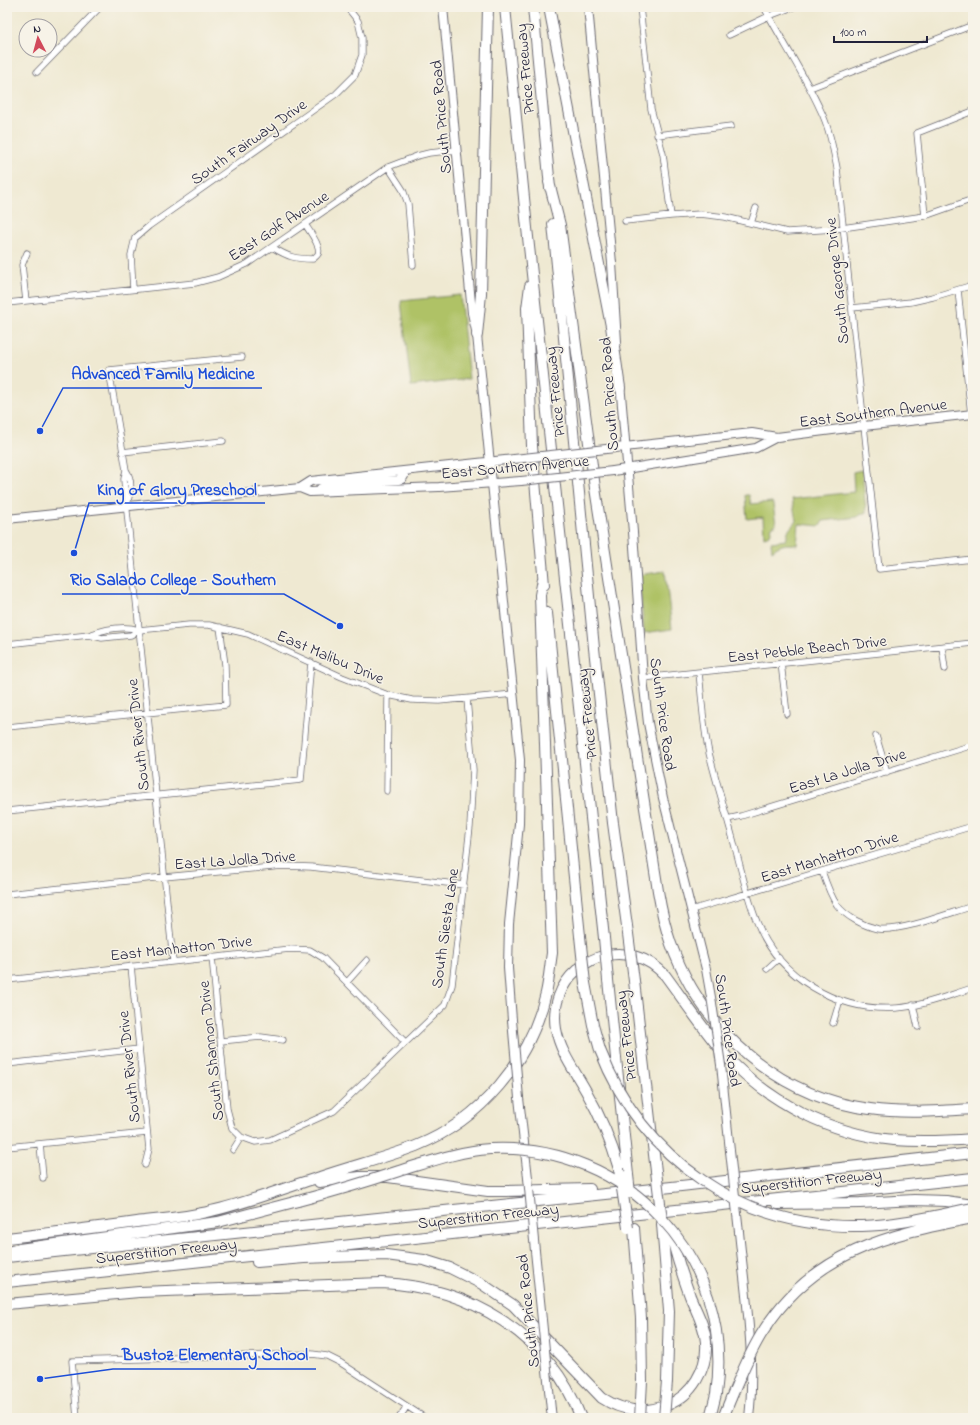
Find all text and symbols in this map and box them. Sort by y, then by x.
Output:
north arrow [18,18,58,58]
scale bar [834,18,927,44]
text: N [33,21,42,37]
street label: Price Freeway [510,22,542,115]
text: 100 m [840,24,867,42]
street label: South Price Road [425,59,459,175]
street label: South Fairway Drive [186,93,313,192]
street label: East Golf Avenue [224,185,335,268]
street label: South George Drive [819,216,857,345]
street label: South Price Road [594,336,626,452]
street label: Price Freeway [539,345,573,438]
callout: Advanced Family Medicine [63,359,262,388]
text: Advanced Family Medicine [71,362,256,389]
street label: East Southern Avenue [798,393,949,435]
street label: East Southern Avenue [440,449,591,486]
callout: King of Glory Preschool [89,474,265,503]
text: King of Glory Preschool [97,478,257,505]
callout: Rio Salado College - Southern [62,565,284,594]
text: Rio Salado College - Southern [70,568,277,595]
street label: East Malibu Drive [273,624,388,692]
street label: East Pebble Beach Drive [726,630,889,670]
street label: South Price Road [642,656,682,772]
street label: Price Freeway [571,667,605,760]
street label: South River Drive [121,677,157,792]
street label: East La Jolla Drive [786,742,910,801]
street label: East Manhatton Drive [758,825,902,890]
street label: East La Jolla Drive [174,845,297,877]
street label: South Siesta Lane [426,866,466,990]
street label: East Manhatton Drive [109,930,254,968]
street label: South Price Road [707,972,747,1088]
street label: South Shannon Drive [193,979,231,1122]
street label: Price Freeway [610,989,644,1082]
street label: South River Drive [112,1009,148,1124]
street label: Superstition Freeway [740,1163,883,1201]
street label: Superstition Freeway [417,1198,560,1236]
street label: Superstition Freeway [95,1233,238,1271]
street label: South Price Road [511,1253,547,1369]
callout: Bustoz Elementary School [113,1340,316,1369]
text: Bustoz Elementary School [121,1343,308,1370]

